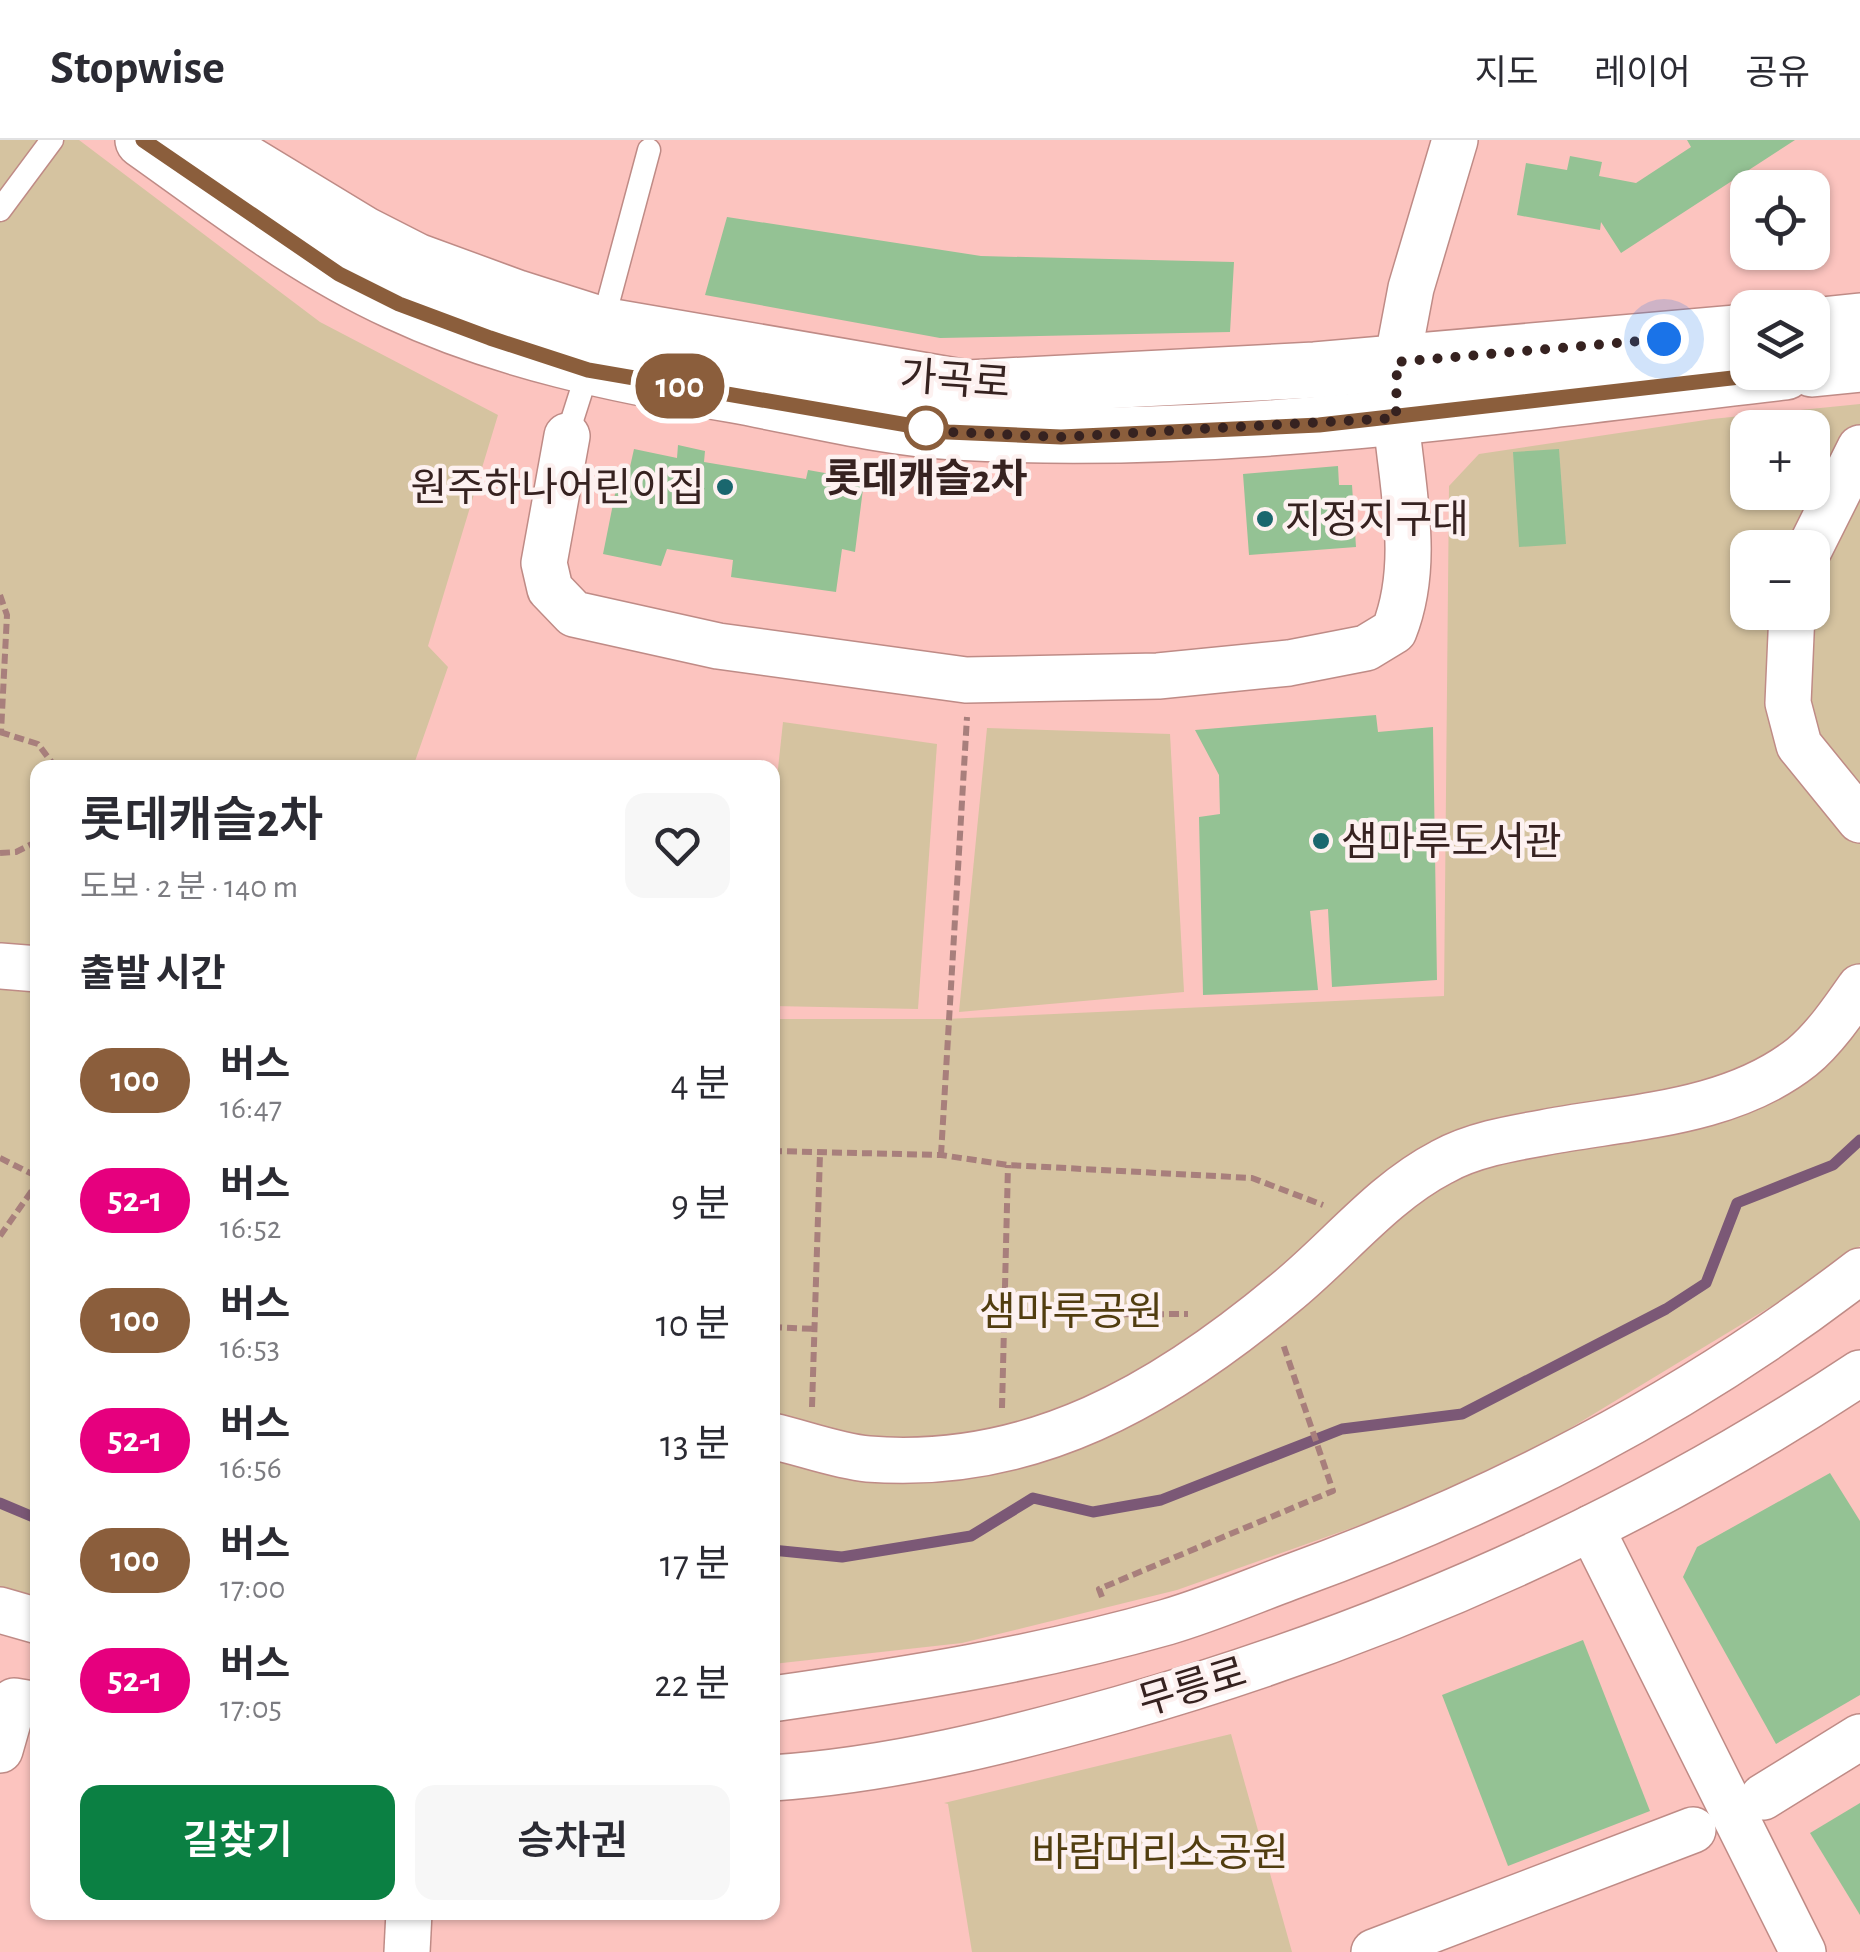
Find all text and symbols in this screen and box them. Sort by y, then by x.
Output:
text: Stopwise [50,45,225,93]
text: 지도 [1475,56,1539,91]
text: 레이어 [1594,56,1691,91]
text: 공유 [1746,56,1810,91]
map controls [1730,170,1830,630]
button: locate [1730,170,1830,270]
button: layers [1730,290,1830,390]
your location [1639,314,1689,364]
line badge: 100 [622,354,738,418]
street label: 가곡로 [898,355,1011,405]
text: 100 [655,369,705,404]
marker: 롯데캐슬2차 [905,407,947,449]
button: + [1730,410,1830,510]
place label: 롯데캐슬2차 [825,458,1028,500]
place label: 원주하나어린이집 [411,467,705,509]
marker: 원주하나어린이집 [714,476,736,498]
place label: 지정지구대 [1285,499,1469,541]
marker: 지정지구대 [1254,508,1276,530]
button: − [1730,530,1830,630]
button: heart [625,793,730,898]
text: 롯데캐슬2차 [80,798,323,846]
place label: 샘마루도서관 [1341,821,1562,863]
marker: 샘마루도서관 [1310,830,1332,852]
text: 도보 · 2 분 · 140 m [80,871,298,903]
text: 출발 시간 [80,956,226,994]
text: 버스 [220,1047,290,1085]
text: 100 [110,1063,160,1098]
text: 4 분 [670,1066,730,1104]
text: 16:47 [220,1092,282,1124]
text: 버스 [220,1167,290,1205]
text: 52-1 [108,1183,162,1218]
text: 9 분 [671,1186,730,1224]
text: 16:52 [220,1212,281,1244]
text: 버스 [220,1287,290,1325]
park label: 샘마루공원 [979,1291,1163,1333]
text: 100 [110,1303,160,1338]
text: 10 분 [656,1306,730,1344]
text: 16:53 [220,1332,280,1364]
text: 버스 [220,1407,290,1445]
text: 52-1 [108,1423,162,1458]
text: 13 분 [660,1426,730,1464]
text: 16:56 [220,1452,282,1484]
text: 버스 [220,1527,290,1565]
text: 100 [110,1543,160,1578]
text: 17 분 [660,1546,730,1584]
text: 17:00 [220,1572,285,1604]
text: 버스 [220,1647,290,1685]
street label: 무릉로 [1134,1653,1251,1723]
text: 52-1 [108,1663,162,1698]
text: 22 분 [654,1666,730,1704]
text: 17:05 [220,1692,282,1724]
button: 길찾기 [80,1785,395,1900]
button: 승차권 [415,1785,730,1900]
park label: 바람머리소공원 [1031,1832,1289,1874]

